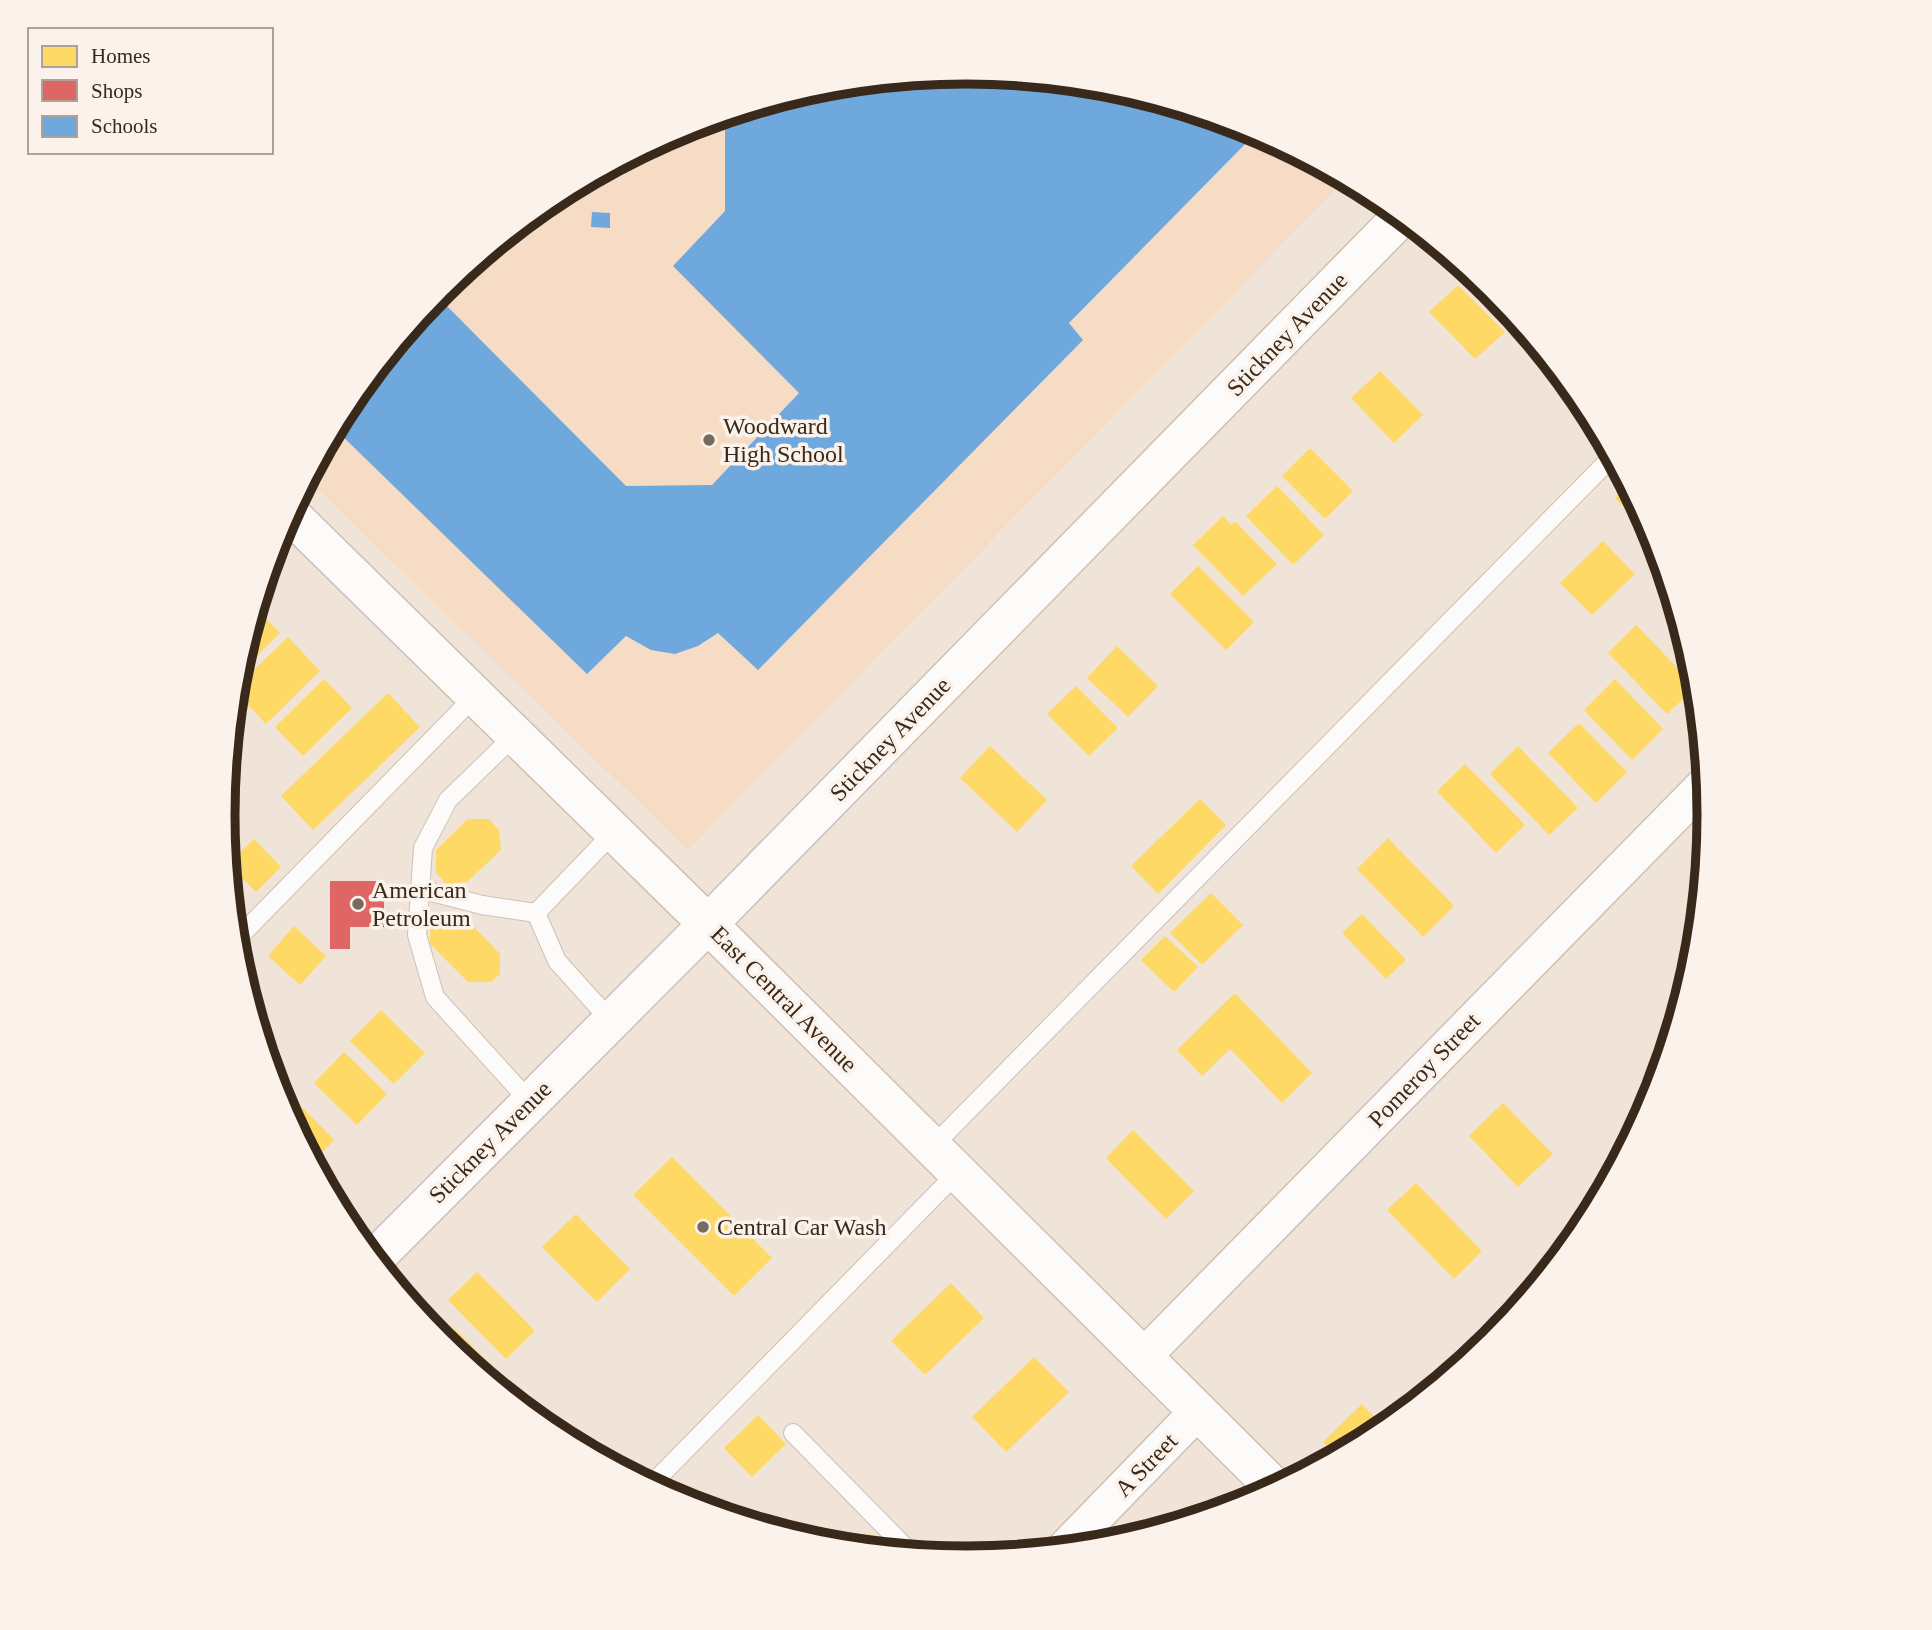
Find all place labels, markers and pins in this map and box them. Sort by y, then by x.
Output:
place label: Woodward High School [723,413,844,467]
marker: Woodward High School [701,432,717,448]
place label: American Petroleum [372,877,471,931]
marker: American Petroleum [350,896,366,912]
place label: Central Car Wash [717,1214,887,1240]
marker: Central Car Wash [695,1219,711,1235]

